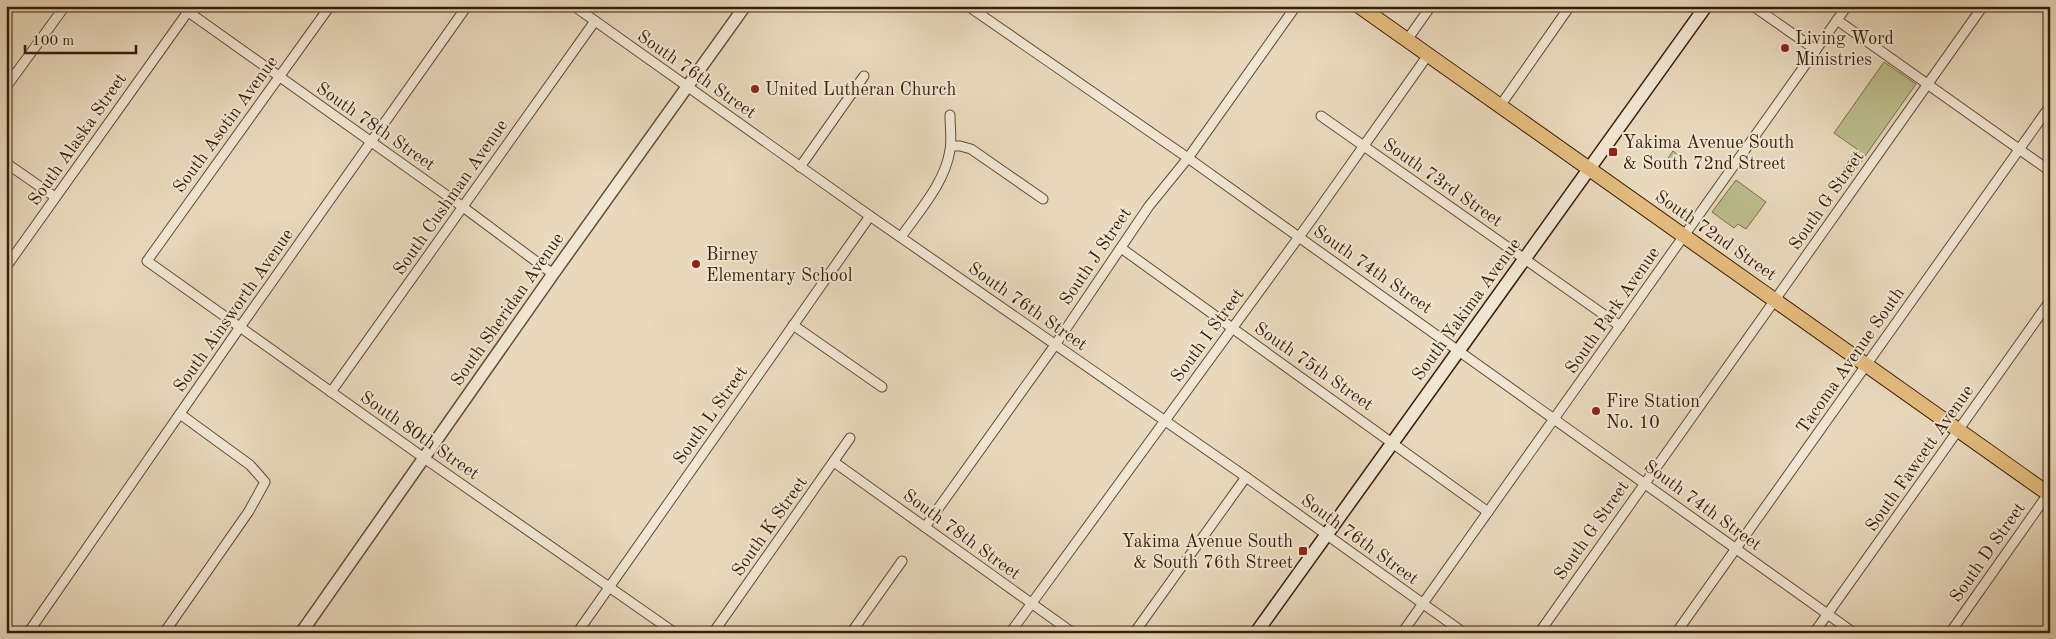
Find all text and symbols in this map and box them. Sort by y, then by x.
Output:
scale bar [25,22,136,54]
street label: South 76th Street [634,27,759,122]
place label: Living Word Ministries [1795,30,1894,69]
text: 100 m [32,34,74,49]
marker: Living Word Ministries [1779,42,1791,54]
street label: South Asotin Avenue [170,53,281,196]
street label: South Alaska Street [25,70,130,209]
street label: South 78th Street [313,79,438,174]
place label: United Lutheran Church [765,81,956,99]
marker: United Lutheran Church [749,83,761,95]
street label: South Cushman Avenue [390,117,511,279]
place label: Yakima Avenue South & South 72nd Street [1623,134,1794,173]
street label: South 73rd Street [1379,135,1505,231]
marker: Yakima Avenue South & South 72nd Street [1607,146,1619,158]
street label: South G Street [1786,148,1868,253]
street label: South 72nd Street [1651,187,1779,284]
street label: South J Street [1057,205,1135,309]
street label: South 74th Street [1310,222,1435,317]
street label: South Ainsworth Avenue [171,226,297,395]
street label: South Sheridan Avenue [448,230,568,389]
street label: South Yakima Avenue [1409,235,1524,384]
street label: South Park Avenue [1562,244,1663,377]
place label: Birney Elementary School [706,246,853,285]
marker: Birney Elementary School [690,258,702,270]
street label: South 76th Street [965,259,1090,354]
street label: Tacoma Avenue South [1794,284,1908,437]
street label: South I Street [1168,286,1248,386]
street label: South 75th Street [1251,319,1376,414]
street label: South L Street [670,363,751,468]
street label: South Fawcett Avenue [1862,382,1977,535]
street label: South 80th Street [357,388,482,483]
place label: Fire Station No. 10 [1606,393,1700,432]
marker: Fire Station No. 10 [1590,405,1602,417]
street label: South 74th Street [1640,457,1765,554]
street label: South K Street [729,473,811,580]
street label: South G Street [1551,478,1633,583]
street label: South 78th Street [899,486,1024,583]
street label: South 76th Street [1297,491,1422,588]
street label: South D Street [1947,499,2029,606]
place label: Yakima Avenue South & South 76th Street [1122,533,1293,572]
marker: Yakima Avenue South & South 76th Street [1297,545,1309,557]

